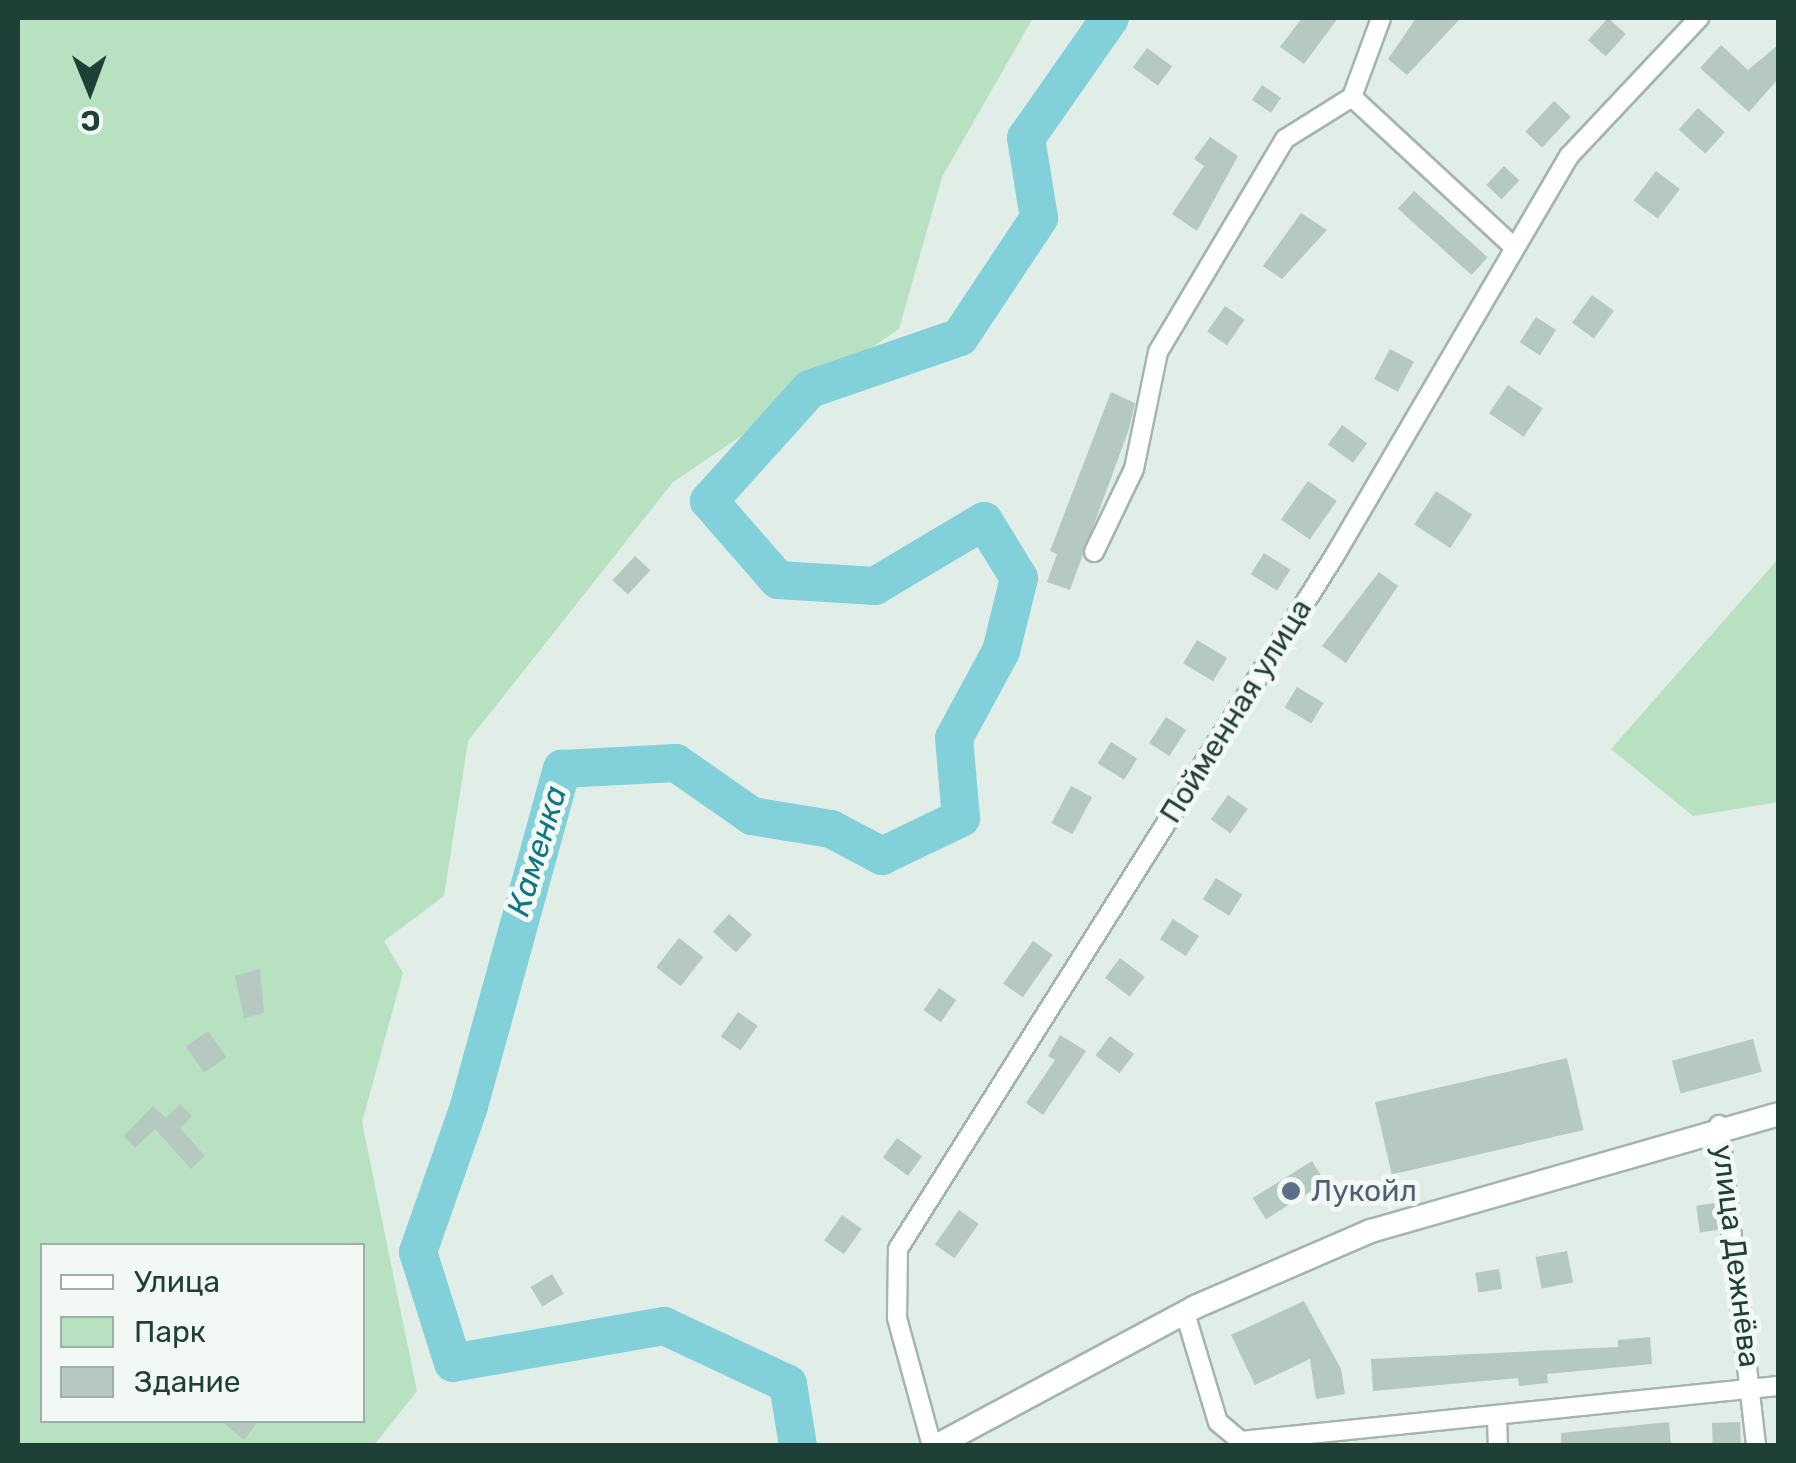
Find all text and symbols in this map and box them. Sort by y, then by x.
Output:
north arrow [40,40,140,140]
text: С [80,104,101,137]
street label: Пойменная улица [1153,592,1319,830]
water label: Каменка [499,781,575,921]
street label: улица Дежнёва [1704,1143,1768,1369]
place label: Лукойл [1311,1173,1417,1209]
marker: Лукойл [1280,1180,1302,1202]
legend [40,1243,365,1423]
text: Улица [134,1264,220,1300]
text: Парк [134,1314,206,1350]
text: Здание [134,1364,241,1400]

